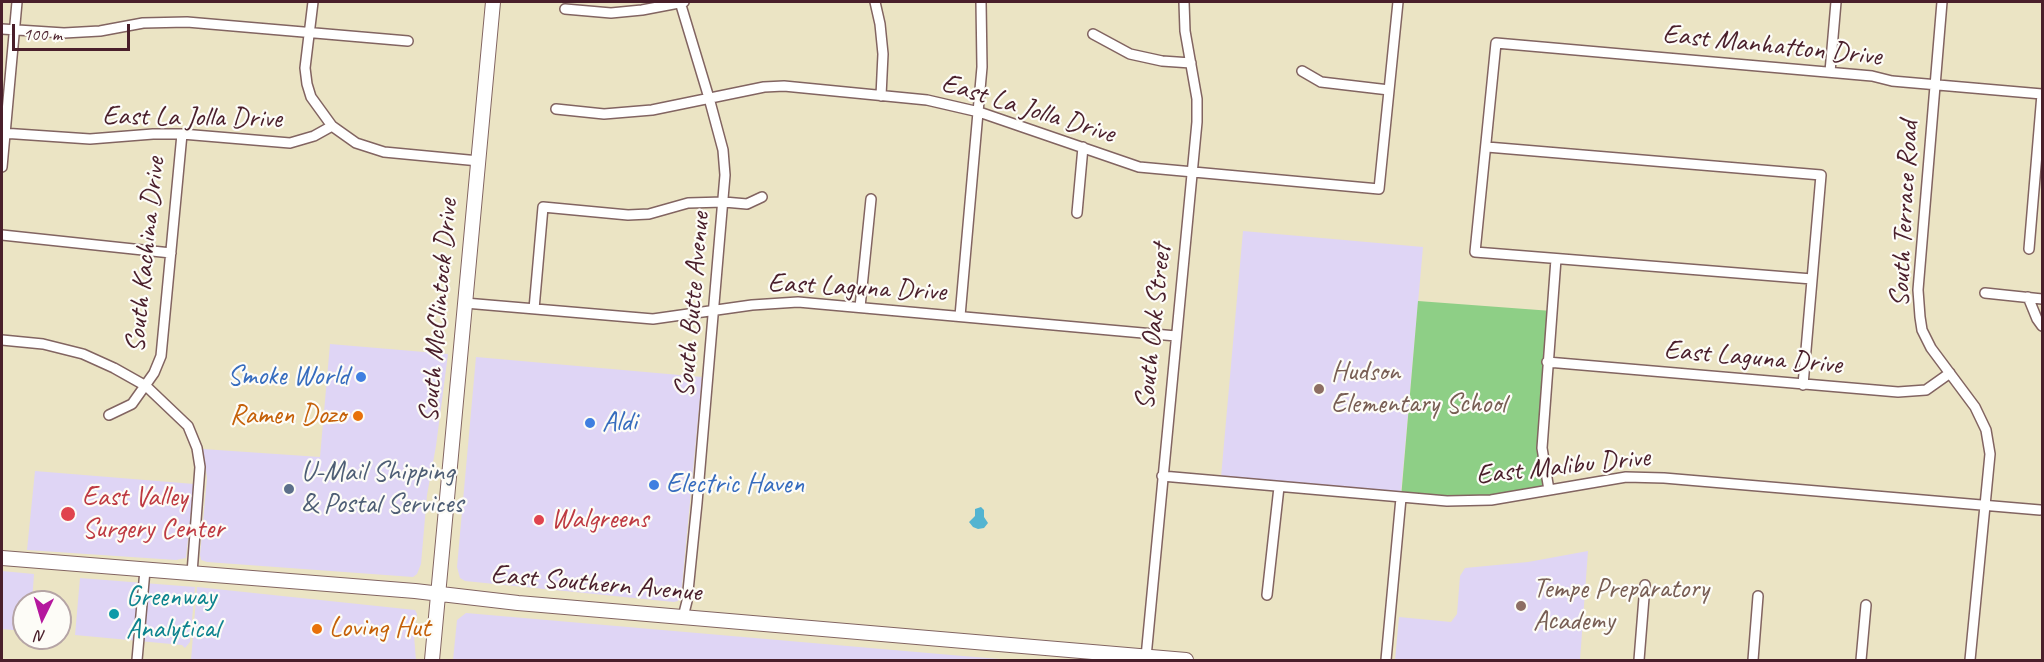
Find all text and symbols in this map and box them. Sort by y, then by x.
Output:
scale bar [15,12,134,50]
street label: East Manhatton Drive [1661,18,1883,74]
text: 100 m [23,23,62,45]
street label: East La Jolla Drive [937,67,1119,151]
street label: East La Jolla Drive [102,100,282,136]
street label: South Terrace Road [1883,120,1927,308]
street label: South Kachina Drive [119,156,173,354]
street label: South McClintock Drive [412,198,466,424]
street label: South Butte Avenue [668,211,718,399]
street label: South Oak Street [1129,242,1179,412]
street label: East Laguna Drive [767,267,947,309]
street label: East Laguna Drive [1663,333,1843,383]
place label: Hudson Elementary School [1331,356,1506,422]
place label: Smoke World [227,360,349,394]
marker: Smoke World [354,370,368,384]
marker: Hudson Elementary School [1312,382,1326,396]
place label: Ramen Dozo [230,399,346,433]
place label: Aldi [602,406,637,440]
marker: Ramen Dozo [351,409,365,423]
marker: Aldi [583,416,597,430]
street label: East Malibu Drive [1474,441,1652,493]
place label: U-Mail Shipping & Postal Services [301,456,463,522]
place label: Electric Haven [666,468,804,502]
marker: Electric Haven [647,478,661,492]
place label: East Valley Surgery Center [82,481,224,547]
marker: U-Mail Shipping & Postal Services [282,482,296,496]
place label: Walgreens [551,503,648,537]
marker: East Valley Surgery Center [59,505,77,523]
marker: Walgreens [532,513,546,527]
street label: East Southern Avenue [489,558,703,610]
place label: Tempe Preparatory Academy [1533,573,1709,639]
place label: Greenway Analytical [126,581,219,647]
north arrow [12,590,72,650]
marker: Tempe Preparatory Academy [1514,599,1528,613]
marker: Greenway Analytical [107,607,121,621]
place label: Loving Hut [329,612,430,646]
marker: Loving Hut [310,622,324,636]
text: N [35,626,46,646]

